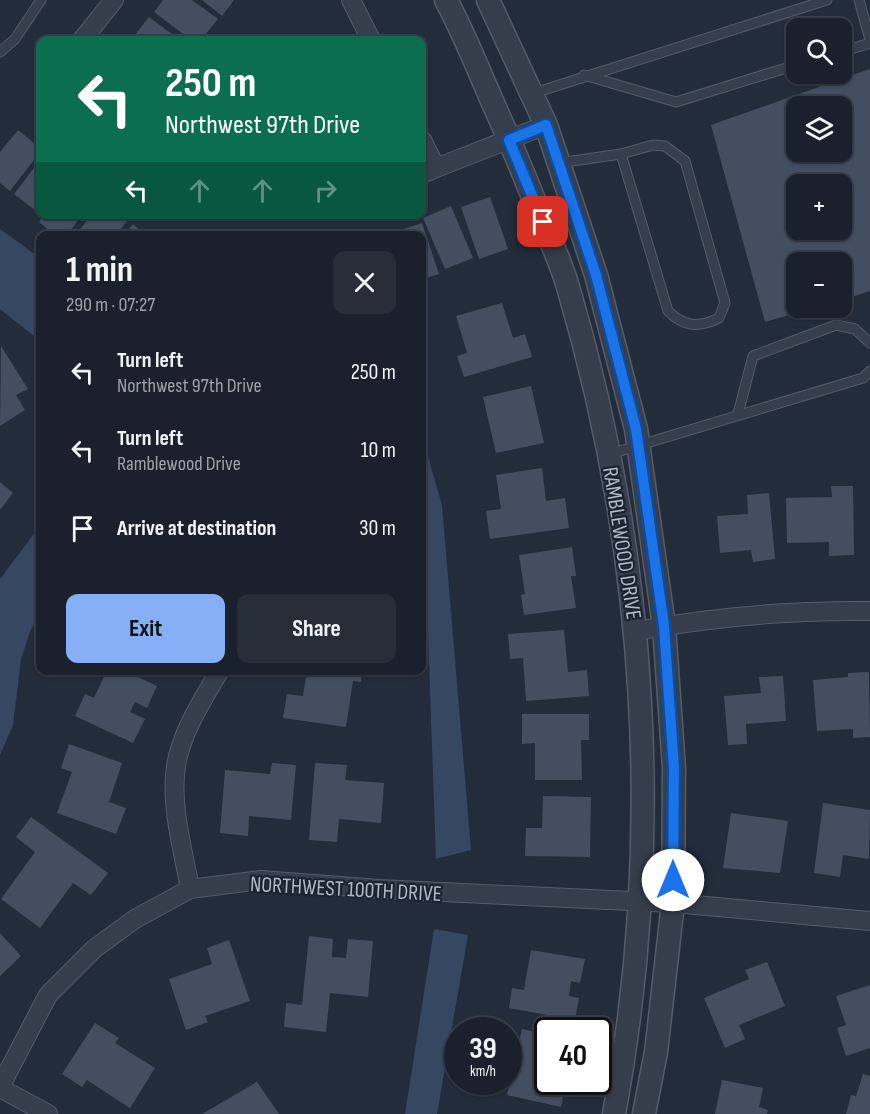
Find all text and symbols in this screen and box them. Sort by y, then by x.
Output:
map controls [786,18,852,318]
button: search [786,18,852,84]
text: 250 m [165,58,256,109]
icon: left [66,60,144,138]
button: layers [786,96,852,162]
text: Northwest 97th Drive [165,109,360,141]
icon: left [120,174,153,207]
icon: ahead [183,174,216,207]
icon: ahead [246,174,279,207]
icon: right [309,174,342,207]
button: + [786,174,852,240]
pin [517,196,568,247]
icon: arrive [526,205,559,238]
text: 1 min [66,249,133,292]
button: close [333,251,396,314]
button: − [786,252,852,318]
text: 290 m · 07:27 [66,293,155,317]
text: Turn left [117,347,183,374]
icon: left [66,356,99,389]
text: 250 m [351,359,396,386]
text: Northwest 97th Drive [117,374,262,398]
text: Turn left [117,425,183,452]
icon: left [66,434,99,467]
text: 10 m [361,437,396,464]
text: Ramblewood Drive [117,452,241,476]
street label: RAMBLEWOOD DRIVE [596,465,647,621]
icon: arrive [66,512,99,545]
text: Arrive at destination [117,515,276,542]
text: 30 m [359,515,396,542]
button: Exit [66,594,225,663]
button: Share [237,594,396,663]
position arrow [641,848,705,912]
street label: NORTHWEST 100TH DRIVE [249,871,442,908]
speed limit sign: 40 [534,1017,612,1095]
text: 39 [469,1031,497,1067]
text: km/h [470,1062,496,1081]

